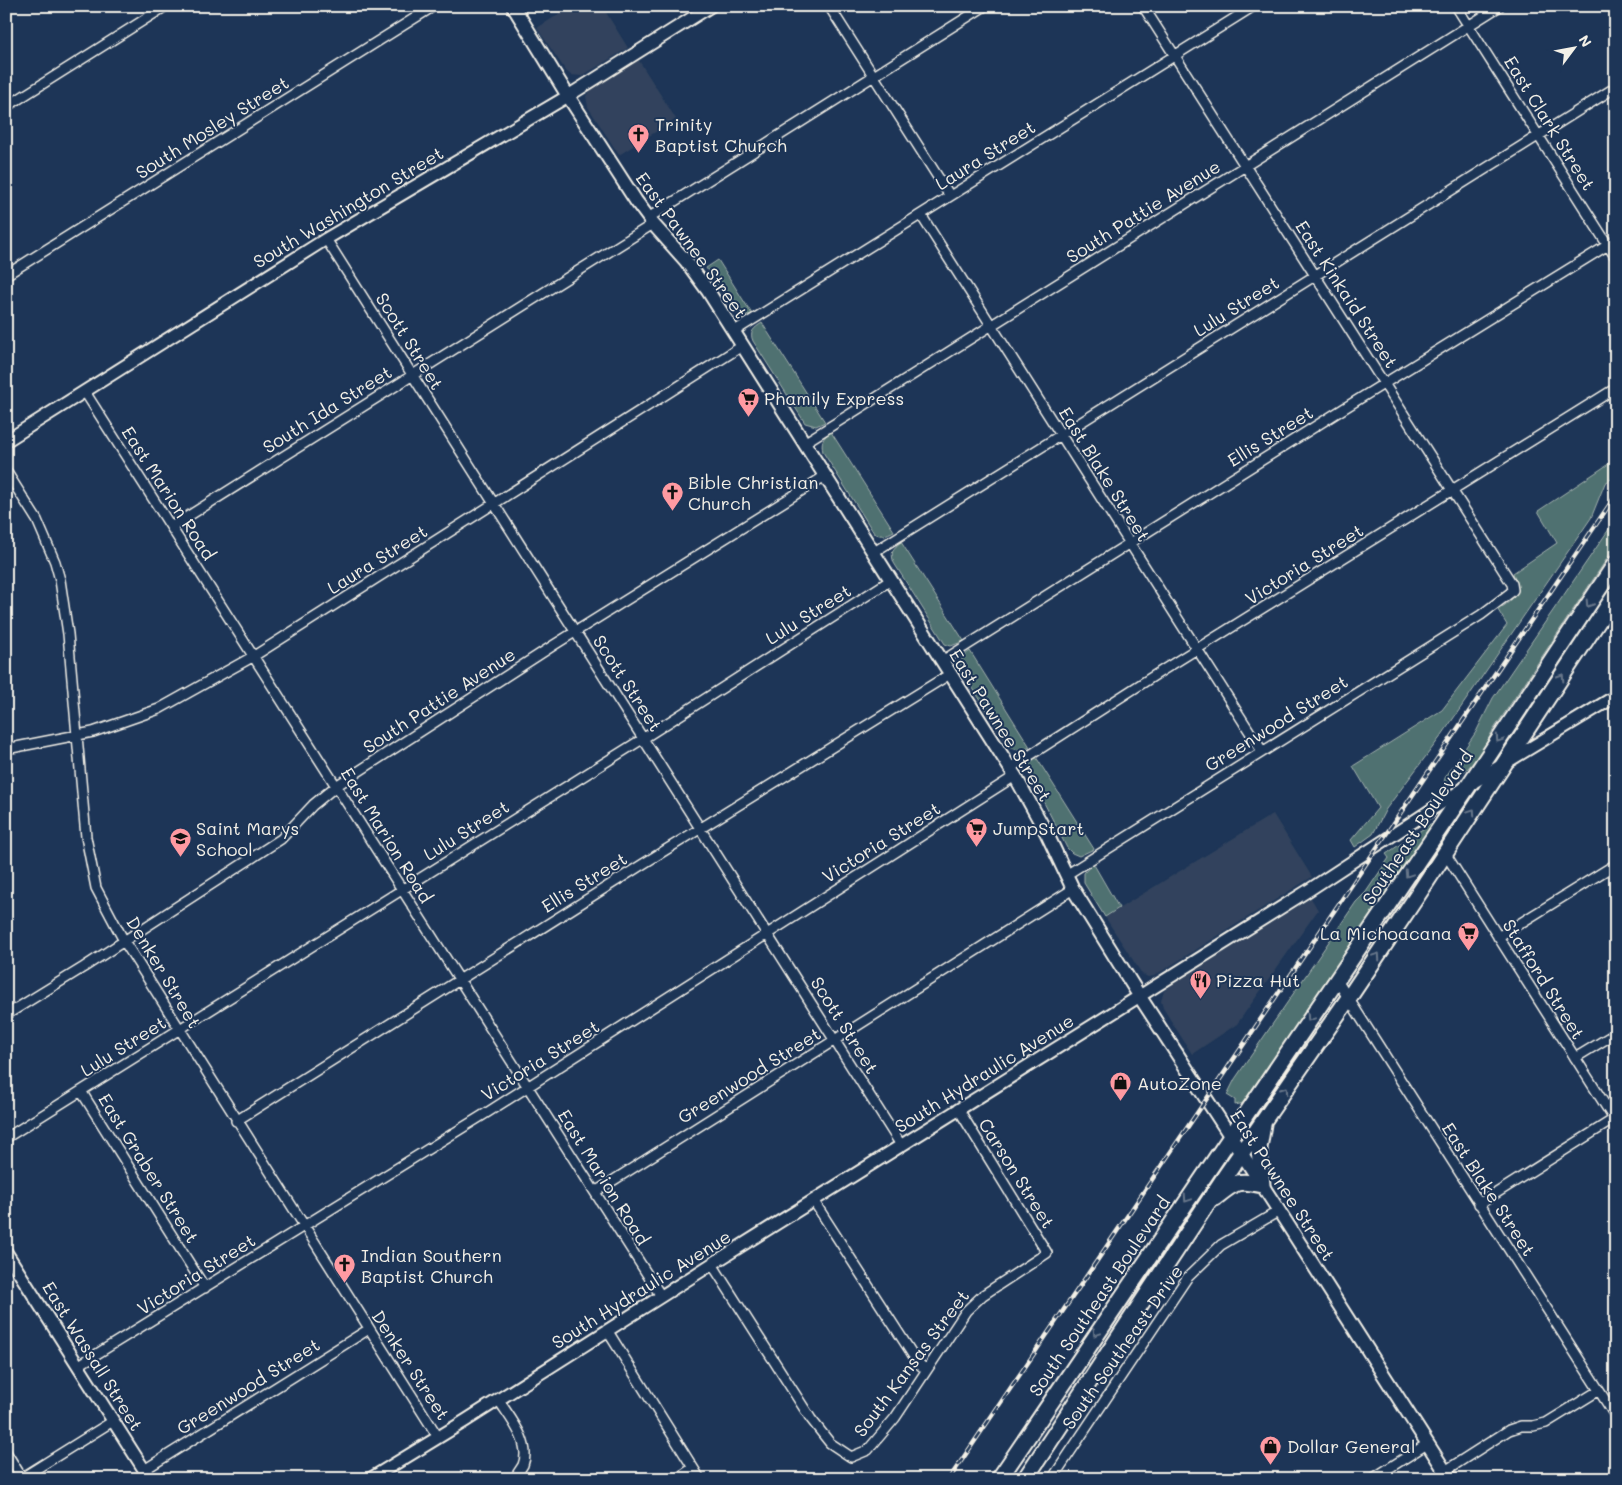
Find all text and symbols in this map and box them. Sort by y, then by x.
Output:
north arrow [1550,22,1600,72]
text: N [1575,31,1596,50]
street label: East Clark Street [1499,51,1601,195]
street label: South Mosley Street [131,70,293,184]
place label: Trinity Baptist Church [655,112,787,157]
street label: Laura Street [930,115,1040,195]
church icon: Trinity Baptist Church [627,122,651,153]
street label: South Washington Street [248,141,448,273]
street label: South Pattie Avenue [1061,154,1225,268]
street label: East Pawnee Street [631,167,753,323]
street label: East Kinkaid Street [1290,216,1404,372]
street label: Lulu Street [1189,270,1283,342]
street label: Scott Street [371,288,449,394]
street label: South Ida Street [258,360,396,458]
supermarket icon: Phamily Express [736,386,760,417]
place label: Phamily Express [764,386,904,410]
street label: Ellis Street [1223,400,1317,472]
street label: East Blake Street [1054,402,1156,546]
street label: East Marion Road [117,421,221,565]
place label: Bible Christian Church [688,470,818,515]
church icon: Bible Christian Church [660,480,684,511]
street label: Victoria Street [1240,518,1368,610]
street label: Laura Street [322,519,432,599]
street label: Lulu Street [761,578,855,650]
one-way arrow [1586,598,1595,608]
street label: Scott Street [588,630,668,736]
street label: South Pattie Avenue [358,642,520,758]
street label: East Pawnee Street [944,644,1058,806]
street label: Greenwood Street [1200,669,1352,777]
one-way arrow [1555,673,1565,682]
one-way arrow [1496,733,1505,743]
street label: Southeast Boulevard [1356,745,1478,909]
street label: East Marion Road [336,763,438,907]
street label: Lulu Street [419,794,513,866]
street label: Victoria Street [817,796,945,888]
one-way arrow [1466,809,1475,818]
place label: Saint Marys School [196,816,299,861]
supermarket icon: JumpStart [965,816,989,847]
place label: JumpStart [993,816,1084,840]
school or university icon: Saint Marys School [168,826,192,857]
street label: Ellis Street [537,846,631,918]
one-way arrow [1405,868,1414,877]
street label: Denker Street [121,912,207,1032]
street label: Stafford Street [1497,914,1591,1044]
place label: La Michoacana [1320,921,1452,945]
supermarket icon: La Michoacana [1456,921,1480,952]
one-way arrow [1371,952,1380,962]
restaurant icon: Pizza Hut [1188,968,1212,999]
place label: Pizza Hut [1216,968,1300,992]
street label: Scott Street [806,972,884,1078]
street label: South Hydraulic Avenue [890,1008,1078,1138]
street label: Lulu Street [76,1010,170,1082]
one-way arrow [1307,1012,1316,1021]
street label: Victoria Street [476,1014,604,1106]
street label: Greenwood Street [673,1021,825,1129]
shop icon: AutoZone [1109,1071,1133,1102]
place label: AutoZone [1137,1071,1222,1095]
one-way arrow [1279,1086,1288,1096]
street label: East Graber Street [93,1089,205,1247]
street label: East Marion Road [553,1105,655,1249]
street label: East Pawnee Street [1225,1105,1341,1265]
street label: Carson Street [974,1113,1060,1233]
street label: East Blake Street [1437,1118,1541,1260]
street label: South Southeast Boulevard [1023,1191,1175,1401]
one-way arrow [1184,1193,1193,1203]
street label: South Hydraulic Avenue [547,1224,735,1354]
street label: Victoria Street [132,1228,260,1320]
place label: Indian Southern Baptist Church [361,1243,502,1288]
church icon: Indian Southern Baptist Church [333,1253,357,1284]
street label: South Southeast Drive [1056,1260,1188,1434]
street label: East Wassall Street [37,1277,149,1435]
street label: South Kansas Street [848,1285,974,1441]
street label: Denker Street [367,1306,455,1424]
one-way arrow [1093,1328,1102,1337]
street label: Greenwood Street [172,1332,324,1440]
shop icon: Dollar General [1259,1434,1283,1465]
place label: Dollar General [1287,1434,1415,1458]

